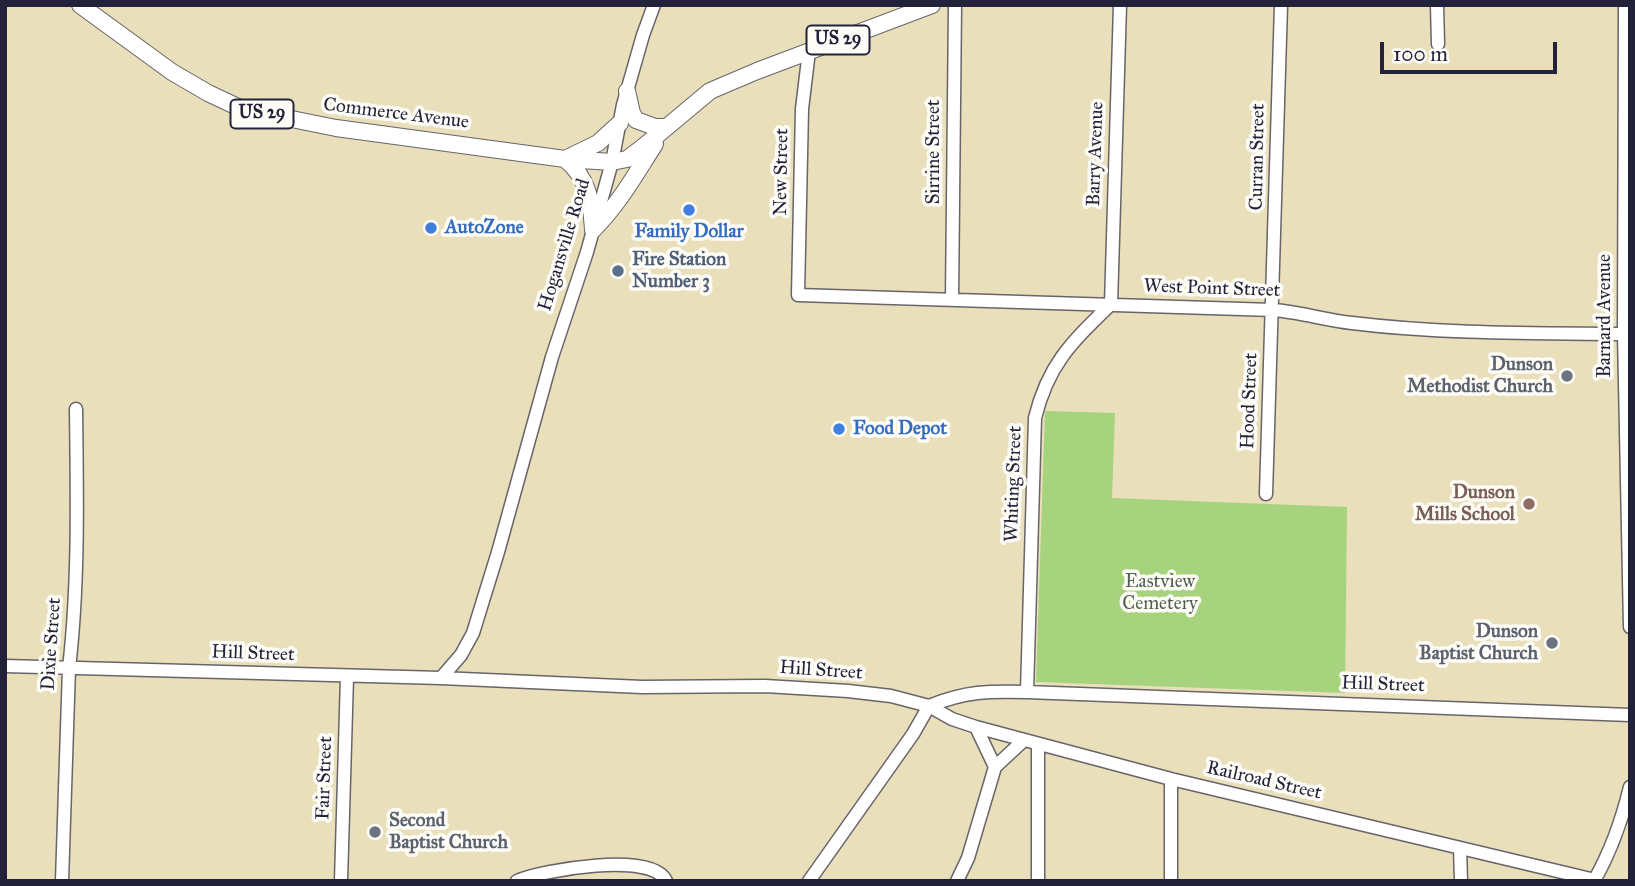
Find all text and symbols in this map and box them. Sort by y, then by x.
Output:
road number: US 29 [806,26,870,55]
scale bar [1383,28,1560,72]
text: 100 m [1393,41,1448,67]
street label: Commerce Avenue [322,94,470,134]
street label: Sirrine Street [923,99,945,205]
road number: US 29 [230,100,294,128]
street label: Barry Avenue [1083,101,1109,207]
street label: Curran Street [1246,103,1270,211]
street label: New Street [770,128,794,216]
street label: Hogansville Road [534,176,596,314]
marker: Family Dollar [681,202,697,218]
place label: AutoZone [445,217,524,239]
marker: AutoZone [423,220,439,236]
place label: Family Dollar [634,221,744,243]
place label: Fire Station Number 3 [632,249,726,293]
street label: Barnard Avenue [1594,254,1616,378]
marker: Fire Station Number 3 [610,263,626,279]
street label: West Point Street [1143,275,1281,303]
street label: Hood Street [1237,352,1263,450]
place label: Dunson Methodist Church [1407,354,1553,398]
marker: Dunson Methodist Church [1559,368,1575,384]
place label: Food Depot [853,418,947,440]
marker: Food Depot [831,421,847,437]
street label: Whiting Street [1001,426,1027,542]
place label: Dunson Mills School [1415,482,1515,526]
marker: Dunson Mills School [1521,496,1537,512]
park label: Eastview Cemetery [1122,571,1198,615]
street label: Dixie Street [37,597,67,691]
place label: Dunson Baptist Church [1419,621,1538,665]
marker: Dunson Baptist Church [1544,635,1560,651]
street label: Hill Street [211,641,295,667]
street label: Hill Street [779,657,863,685]
street label: Hill Street [1341,672,1425,698]
street label: Fair Street [312,736,338,820]
street label: Railroad Street [1204,757,1324,805]
place label: Second Baptist Church [389,810,508,854]
marker: Second Baptist Church [367,824,383,840]

